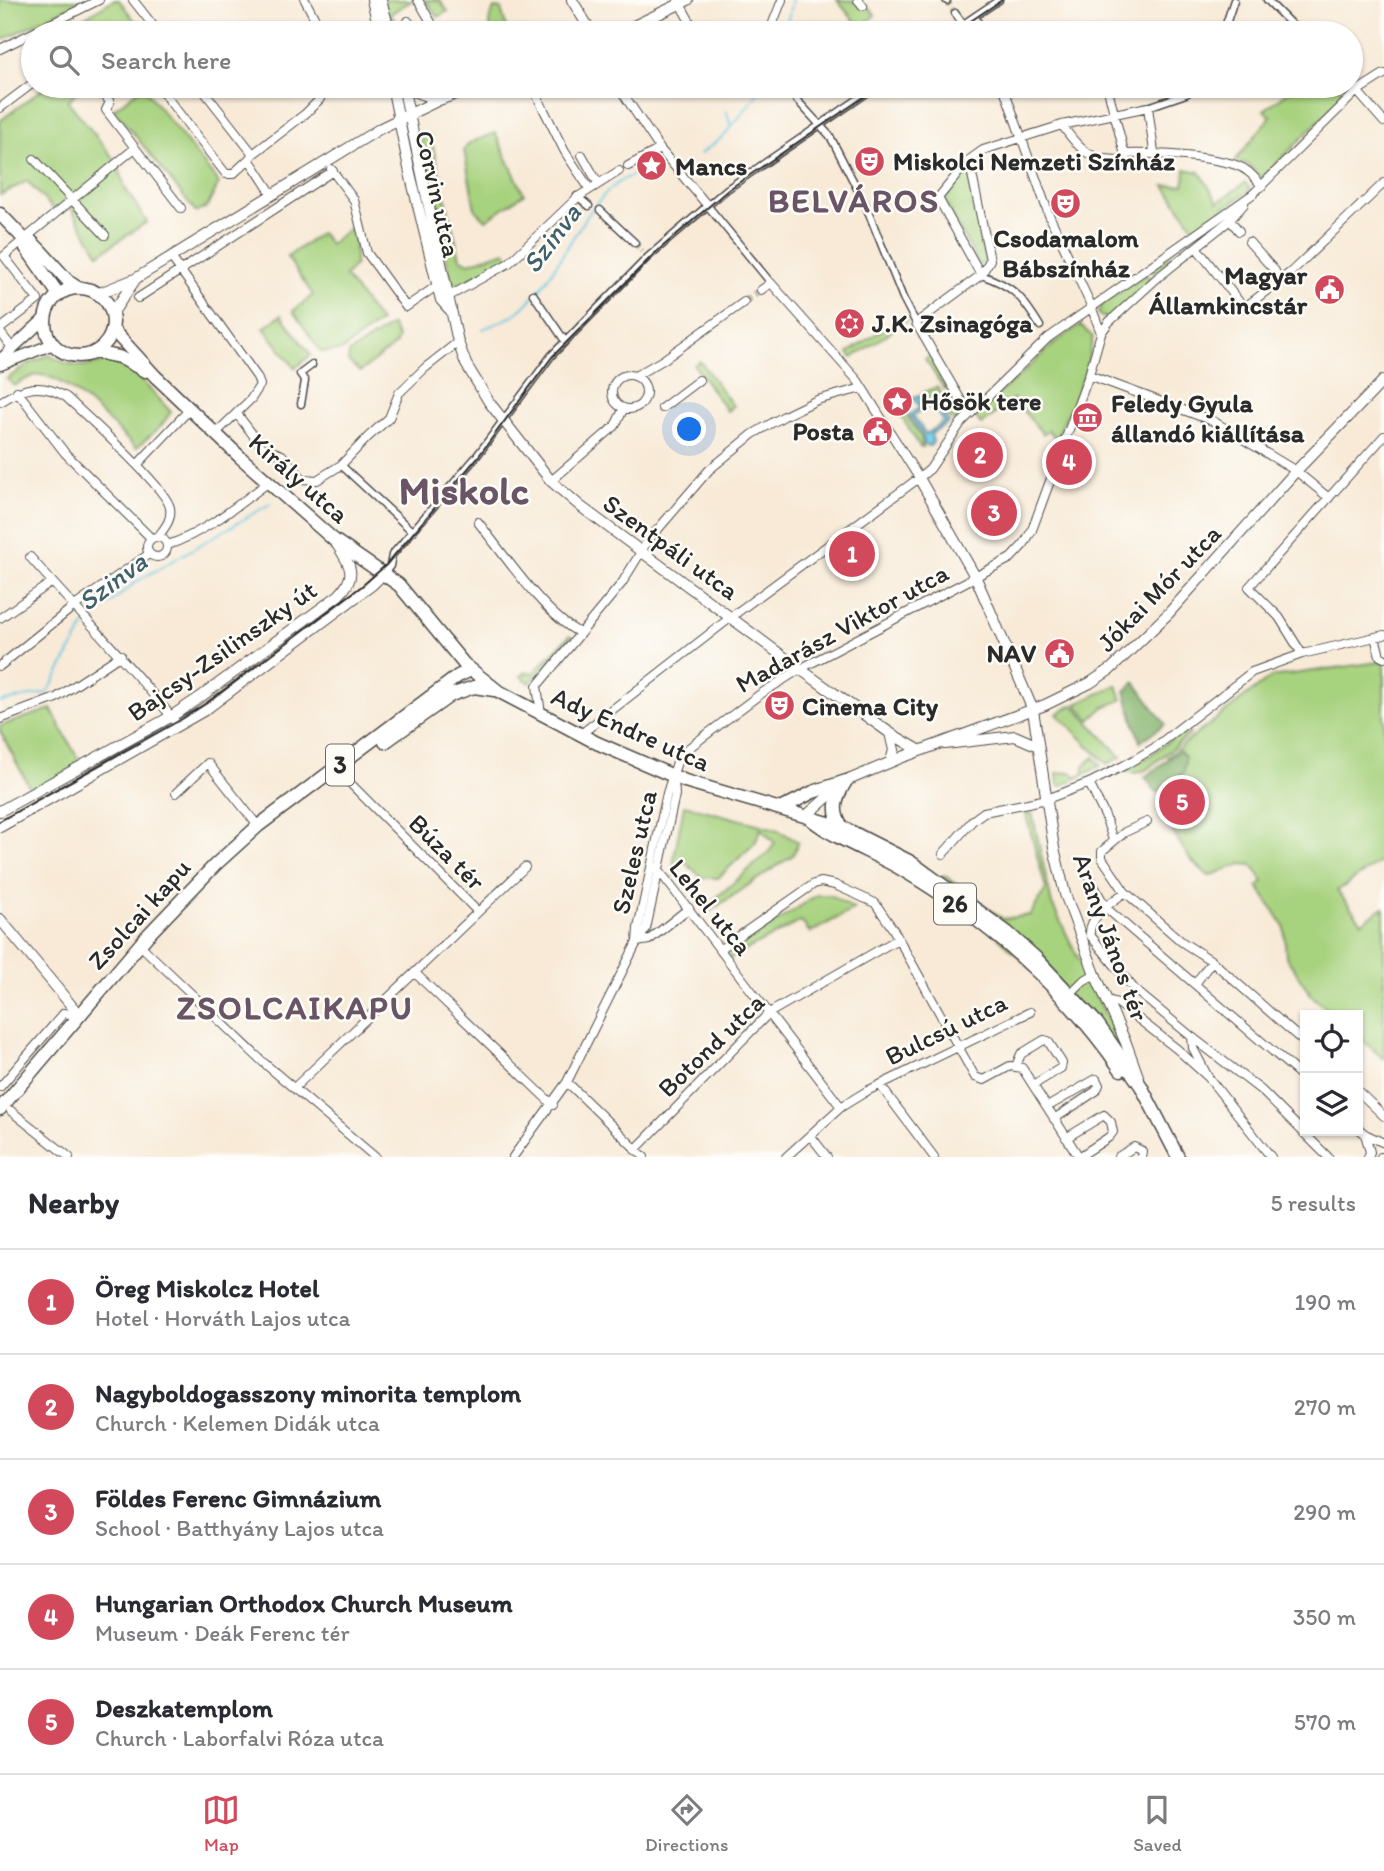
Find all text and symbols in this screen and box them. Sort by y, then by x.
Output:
search box [21,21,1363,98]
icon: search [45,41,83,79]
text: Search here [101,44,231,76]
street label: Corvin utca [408,127,468,261]
theatre icon: Miskolci Nemzeti Színház [853,144,887,178]
place label: Miskolci Nemzeti Színház [893,145,1175,177]
place icon: Mancs [635,149,669,183]
place label: Mancs [675,150,748,182]
district label: BELVÁROS [768,181,940,220]
theatre icon: Csodamalom Bábszínház [1049,186,1083,220]
water label: Szinva [514,196,589,279]
place label: Csodamalom Bábszínház [993,222,1140,284]
place label: Magyar Államkincstár [1148,259,1308,321]
public building icon: Magyar Államkincstár [1313,273,1347,307]
synagogue icon: J.K. Zsinagóga [832,306,866,340]
place label: J.K. Zsinagóga [871,307,1033,339]
place icon: Hősök tere [881,384,915,418]
place label: Hősök tere [921,385,1041,417]
place label: Feledy Gyula állandó kiállítása [1111,387,1305,449]
museum icon: Feledy Gyula állandó kiállítása [1071,401,1105,435]
your location [672,412,706,446]
public building icon: Posta [860,414,894,448]
place label: Posta [793,415,854,447]
street label: Király utca [242,426,356,530]
pin: 2 [957,429,1003,481]
pin: 4 [1046,436,1092,488]
district label: Miskolc [399,466,529,514]
street label: Szentpáli utca [597,487,745,607]
pin: 3 [971,487,1017,539]
street label: Jókai Mór utca [1090,517,1228,658]
pin: 1 [829,528,875,580]
water label: Szinva [71,543,154,618]
street label: Madarász Viktor utca [730,556,954,700]
street label: Bajcsy-Zsilinszky út [121,574,323,728]
public building icon: NAV [1042,636,1076,670]
place label: NAV [986,637,1037,669]
street label: Ady Endre utca [547,680,716,778]
theatre icon: Cinema City [762,689,796,723]
place label: Cinema City [802,690,939,722]
road number: 3 [326,744,354,786]
pin: 5 [1159,776,1205,828]
street label: Szeles utca [604,787,664,917]
street label: Búza tér [402,807,492,897]
street label: Arany János tér [1066,849,1156,1026]
street label: Zsolcai kapu [81,852,197,976]
street label: Lehel utca [662,852,760,962]
road number: 26 [934,884,976,924]
street label: Botond utca [651,986,772,1104]
street label: Bulcsú utca [880,986,1013,1072]
district label: ZSOLCAIKAPU [176,988,414,1027]
map controls [1300,1010,1363,1136]
button: locate [1300,1010,1363,1073]
button: layers [1300,1073,1363,1136]
text: Nearby [28,1184,119,1221]
text: 5 results [1270,1189,1356,1217]
text: Öreg Miskolcz Hotel [95,1272,319,1304]
text: 1 [46,1288,56,1316]
text: 190 m [1295,1288,1356,1316]
text: Hotel · Horváth Lajos utca [95,1304,351,1332]
text: Nagyboldogasszony minorita templom [95,1377,521,1409]
text: 2 [45,1393,57,1421]
text: 270 m [1294,1393,1356,1421]
text: Church · Kelemen Didák utca [95,1409,380,1437]
text: Földes Ferenc Gimnázium [95,1482,381,1514]
text: 3 [45,1498,57,1526]
text: 290 m [1293,1498,1356,1526]
text: School · Batthyány Lajos utca [95,1514,384,1542]
text: Hungarian Orthodox Church Museum [95,1587,513,1619]
text: 4 [44,1603,58,1631]
text: 350 m [1293,1603,1356,1631]
text: Museum · Deák Ferenc tér [95,1619,350,1647]
text: Deszkatemplom [95,1692,273,1724]
text: 5 [45,1708,57,1736]
text: 570 m [1294,1708,1356,1736]
text: Church · Laborfalvi Róza utca [95,1724,384,1752]
tab: Map [202,1791,240,1856]
tab: Directions [645,1791,729,1856]
tab: Saved [1133,1791,1182,1856]

